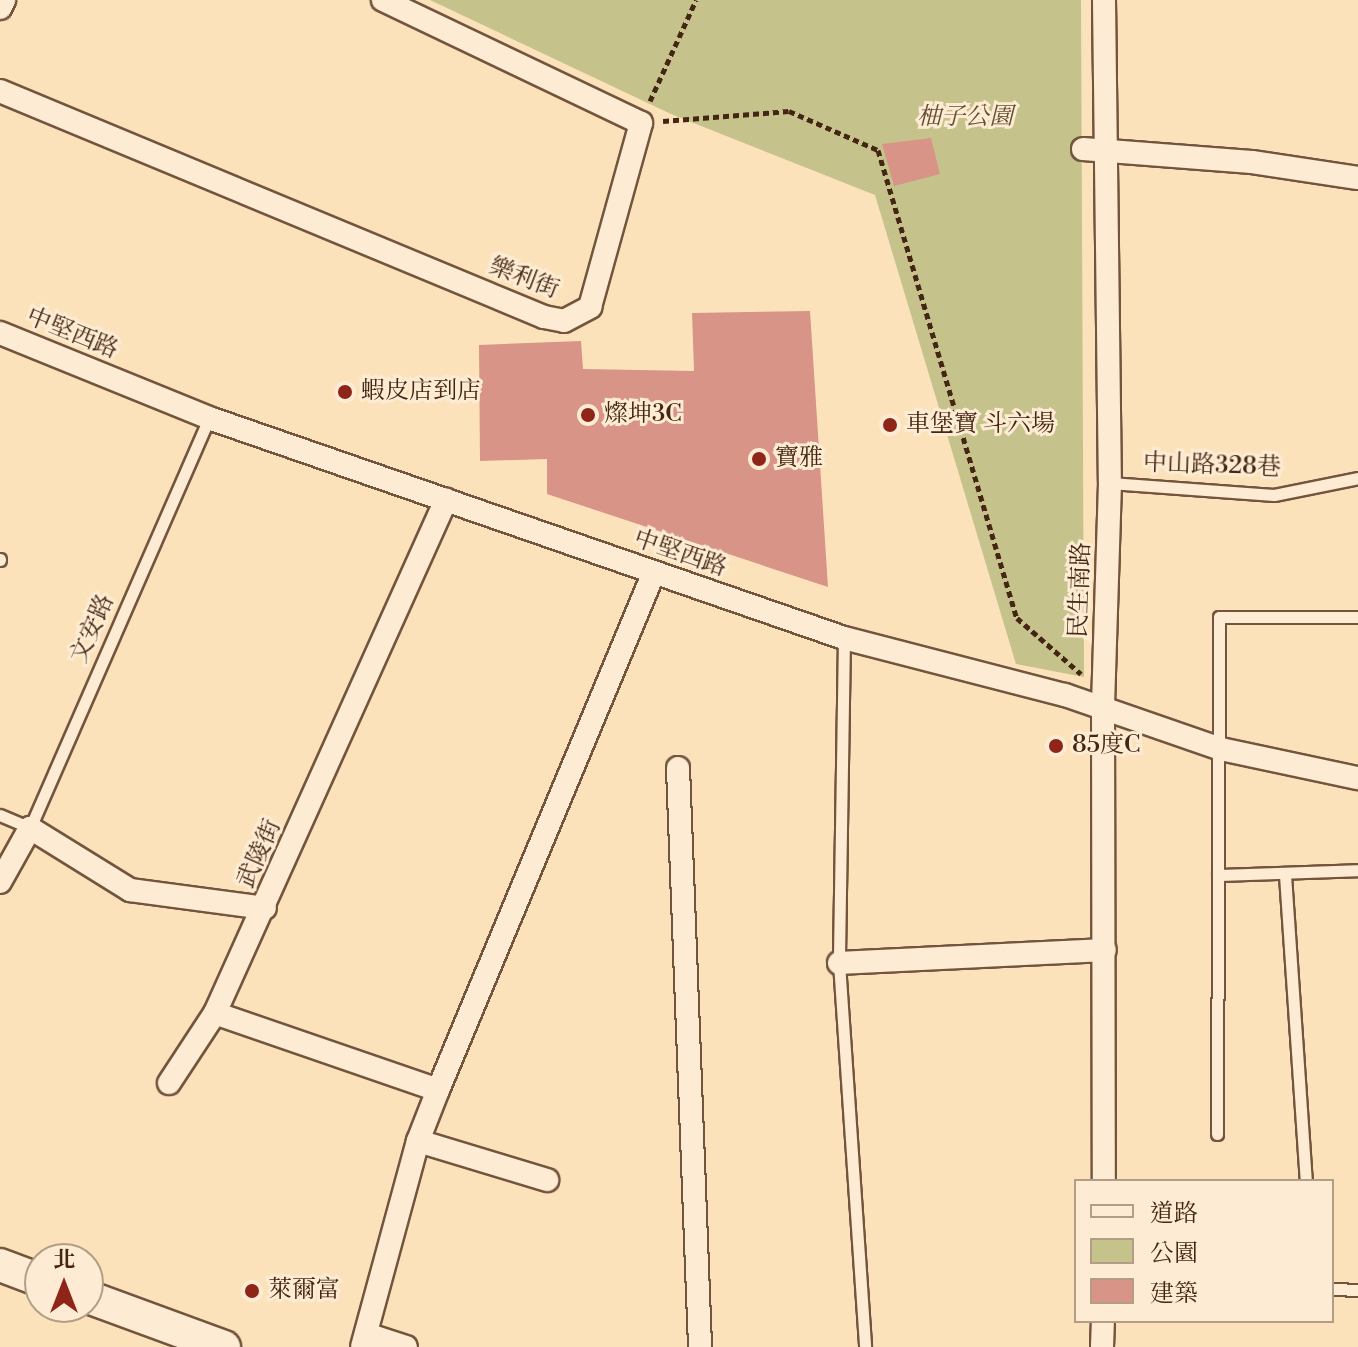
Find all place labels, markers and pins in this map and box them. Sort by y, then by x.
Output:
place label: 蝦皮店到店 [361,378,481,406]
marker: 蝦皮店到店 [336,383,354,401]
place label: 燦坤3C [604,401,682,429]
marker: 燦坤3C [579,406,597,424]
place label: 車堡寶 斗六場 [906,411,1055,439]
marker: 車堡寶 斗六場 [881,416,899,434]
place label: 寶雅 [775,445,823,473]
marker: 寶雅 [750,450,768,468]
place label: 85度C [1072,732,1140,760]
marker: 85度C [1047,737,1065,755]
place label: 萊爾富 [268,1277,340,1305]
marker: 萊爾富 [243,1282,261,1300]

